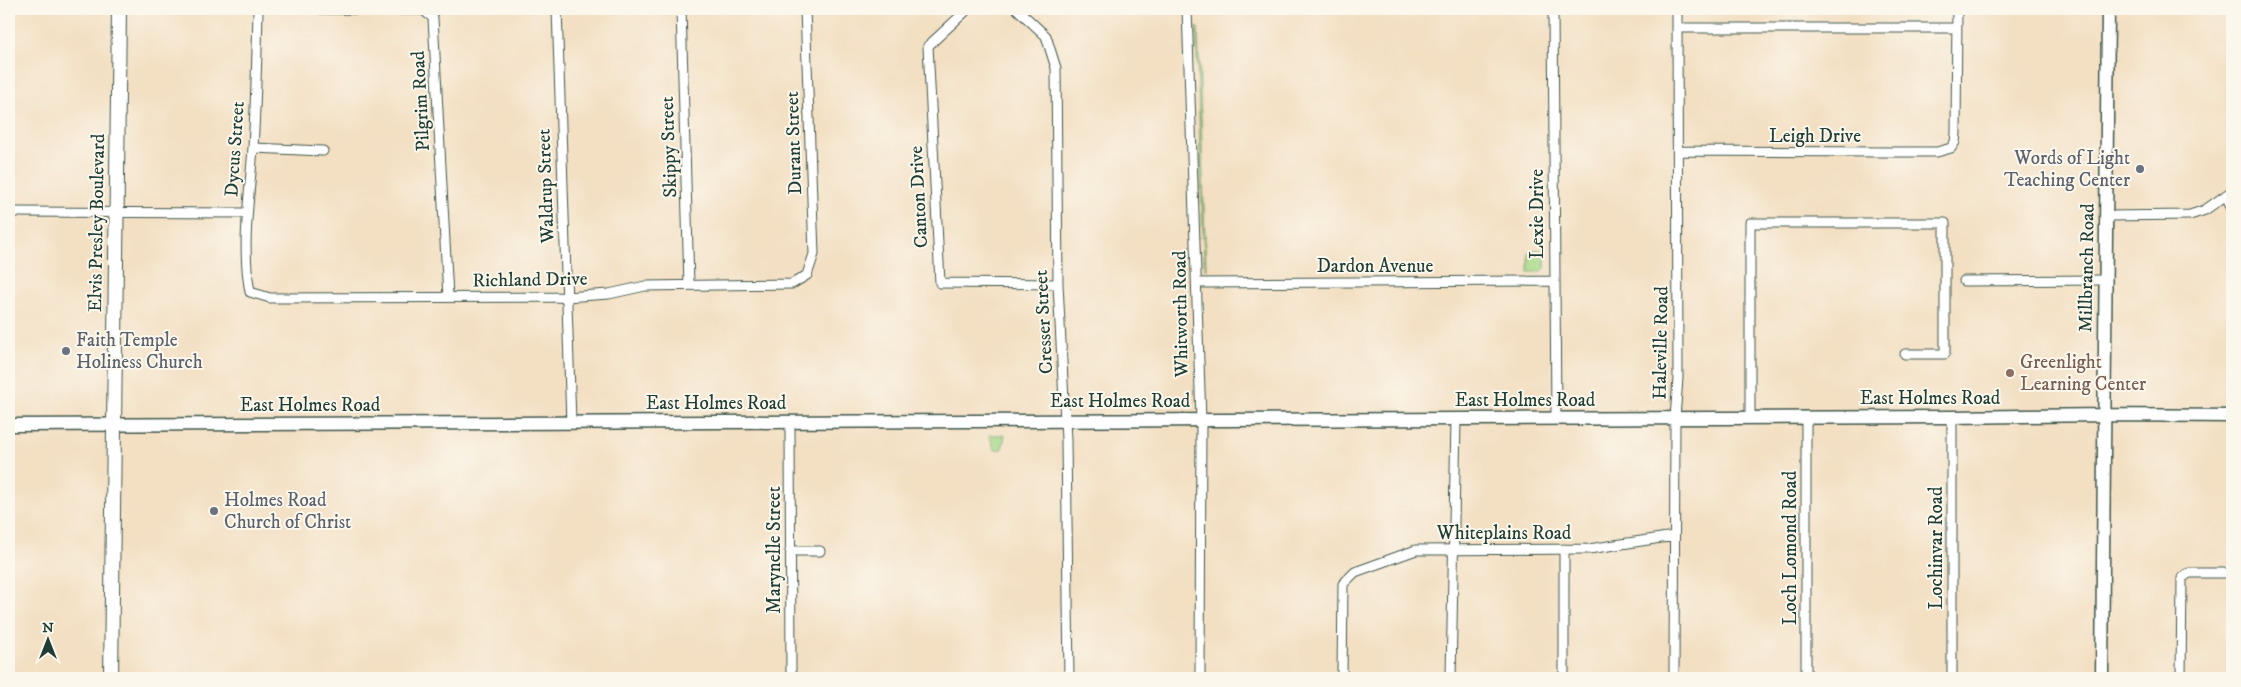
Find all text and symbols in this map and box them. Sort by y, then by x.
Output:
street label: Pilgrim Road [407,50,435,152]
street label: Durant Street [781,91,807,195]
street label: Skippy Street [656,96,682,198]
street label: Dycus Street [220,100,250,198]
street label: Leigh Drive [1769,125,1861,148]
street label: Waldrup Street [533,128,560,245]
street label: Elvis Presley Boulevard [84,133,110,312]
street label: Canton Drive [905,145,933,249]
place label: Words of Light Teaching Center [2004,147,2130,192]
marker: Words of Light Teaching Center [2134,163,2146,175]
street label: Lexie Drive [1526,169,1549,259]
street label: Millbranch Road [2074,203,2100,333]
street label: Whitworth Road [1168,250,1194,379]
street label: Dardon Avenue [1317,255,1433,278]
street label: Richland Drive [472,267,588,293]
street label: Cresser Street [1030,269,1058,375]
street label: Haleville Road [1649,286,1673,400]
place label: Faith Temple Holiness Church [76,329,203,374]
marker: Faith Temple Holiness Church [60,345,72,357]
place label: Greenlight Learning Center [2020,351,2146,396]
marker: Greenlight Learning Center [2004,367,2016,379]
street label: East Holmes Road [1860,387,2001,410]
street label: East Holmes Road [1455,389,1596,412]
street label: East Holmes Road [1050,390,1191,413]
street label: East Holmes Road [646,392,787,415]
street label: East Holmes Road [240,394,381,417]
street label: Loch Lomond Road [1779,470,1802,625]
street label: Marynelle Street [763,486,786,614]
street label: Lochinvar Road [1925,486,1948,609]
place label: Holmes Road Church of Christ [224,489,351,534]
marker: Holmes Road Church of Christ [208,505,220,517]
street label: Whiteplains Road [1436,522,1572,545]
north arrow [22,614,72,664]
text: N [42,619,54,637]

